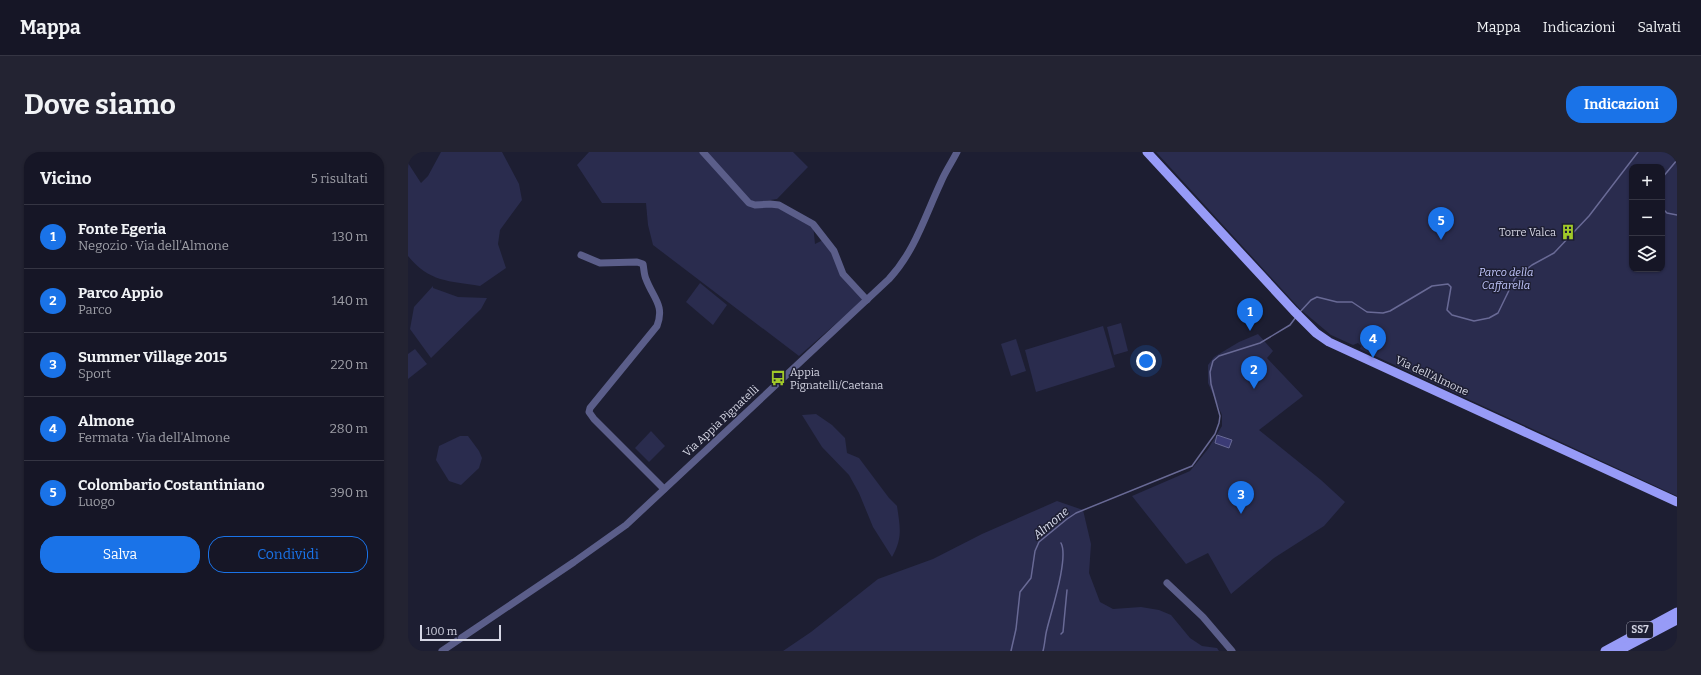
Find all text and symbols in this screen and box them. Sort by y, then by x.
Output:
text: Mappa [20,16,81,39]
text: Mappa [1476,19,1521,36]
text: Indicazioni [1543,19,1615,36]
text: Salvati [1637,19,1681,36]
button: Indicazioni [1566,86,1677,123]
text: Dove siamo [24,88,176,121]
map controls [1629,164,1665,272]
button: + [1629,164,1665,200]
text: Vicino [40,168,92,189]
text: 5 risultati [311,171,368,186]
button: − [1629,200,1665,236]
pin: 5 [1428,207,1454,240]
text: Fonte Egeria [78,220,166,238]
building icon: Torre Valca [1559,223,1577,241]
place label: Torre Valca [1499,226,1556,239]
text: 1 [50,229,56,244]
text: 130 m [332,229,368,244]
button: layers [1629,236,1665,272]
text: Negozio · Via dell'Almone [78,238,229,253]
park label: Parco della Caffarella [1479,266,1533,292]
text: Parco Appio [78,284,163,302]
text: 2 [49,293,57,308]
text: 140 m [332,293,368,308]
pin: 1 [1237,298,1263,331]
text: Parco [78,302,112,317]
pin: 4 [1360,325,1386,358]
text: Summer Village 2015 [78,348,227,366]
your location [1136,351,1156,371]
street label: Via dell'Almone [1393,353,1471,399]
pin: 2 [1241,356,1267,389]
text: 3 [49,357,57,372]
text: 220 m [331,357,368,372]
text: Sport [78,366,111,381]
place label: Appia Pignatelli/Caetana [790,366,883,392]
bus stop icon: Appia Pignatelli/Caetana [769,369,787,387]
street label: Via Appia Pignatelli [680,382,762,459]
text: Almone [78,412,134,430]
text: 4 [49,421,57,436]
text: 280 m [330,421,368,436]
text: Fermata · Via dell'Almone [78,430,230,445]
text: Colombario Costantiniano [78,476,265,494]
pin: 3 [1228,481,1254,514]
text: 5 [49,485,57,500]
text: 390 m [330,485,368,500]
text: Luogo [78,494,115,509]
water label: Almone [1030,504,1072,542]
button: Salva [40,536,200,573]
button: Condividi [208,536,368,573]
road number: SS7 [1627,622,1653,638]
scale bar [420,623,501,642]
text: 100 m [426,625,457,638]

